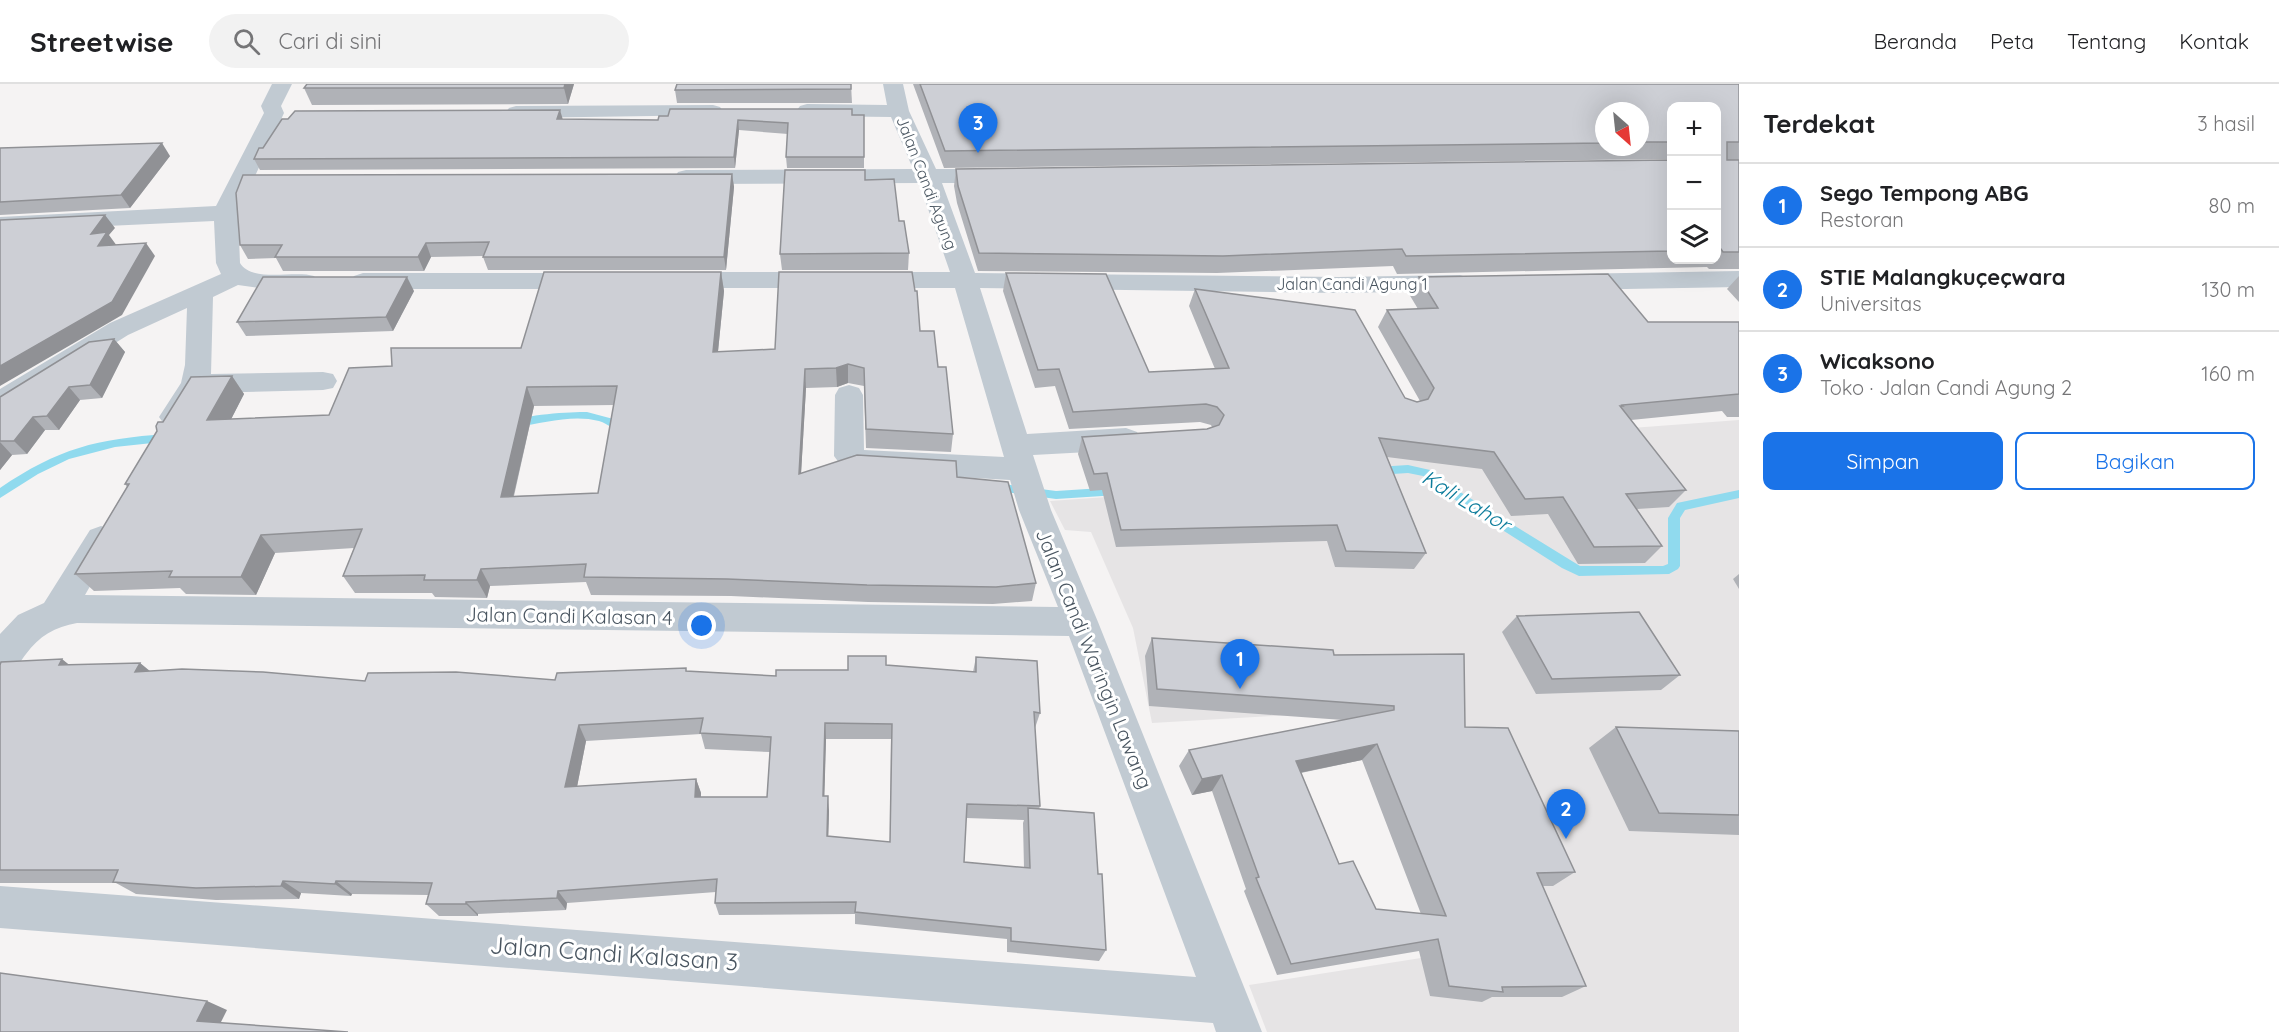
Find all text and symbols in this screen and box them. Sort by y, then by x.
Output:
search box [209,14,629,68]
text: Streetwise [30,24,173,59]
icon: search [230,25,263,58]
text: Cari di sini [278,27,382,55]
text: Beranda [1873,28,1957,54]
text: Peta [1990,28,2034,54]
text: Tentang [2067,28,2146,54]
text: Kontak [2179,28,2249,54]
north arrow [1595,102,1649,156]
map controls [1667,102,1721,264]
button: + [1667,102,1721,156]
pin: 3 [958,104,998,153]
text: Terdekat [1763,107,1876,140]
text: 3 hasil [2197,111,2255,136]
street label: Jalan Candi Agung [892,113,962,253]
button: − [1667,156,1721,210]
text: Sego Tempong ABG [1820,179,2029,207]
text: 1 [1779,193,1786,218]
text: 80 m [2209,193,2255,218]
text: Restoran [1820,207,1904,232]
button: layers [1667,210,1721,264]
text: STIE Malangkuçeçwara [1820,263,2066,291]
street label: Jalan Candi Agung 1 [1276,274,1428,294]
text: 2 [1777,277,1788,302]
text: 130 m [2202,277,2255,302]
text: Universitas [1820,291,1922,316]
text: Wicaksono [1820,347,1935,375]
text: 3 [1777,361,1788,386]
text: 160 m [2201,361,2255,386]
text: Toko · Jalan Candi Agung 2 [1820,375,2072,400]
button: Simpan [1763,432,2003,490]
button: Bagikan [2015,432,2255,490]
water label: Kali Lahor [1418,464,1518,538]
street label: Jalan Candi Waringin Lawang [1031,525,1158,793]
street label: Jalan Candi Kalasan 4 [465,601,673,630]
your location [687,611,716,640]
pin: 1 [1220,640,1260,689]
pin: 2 [1546,790,1586,839]
street label: Jalan Candi Kalasan 3 [489,929,739,977]

